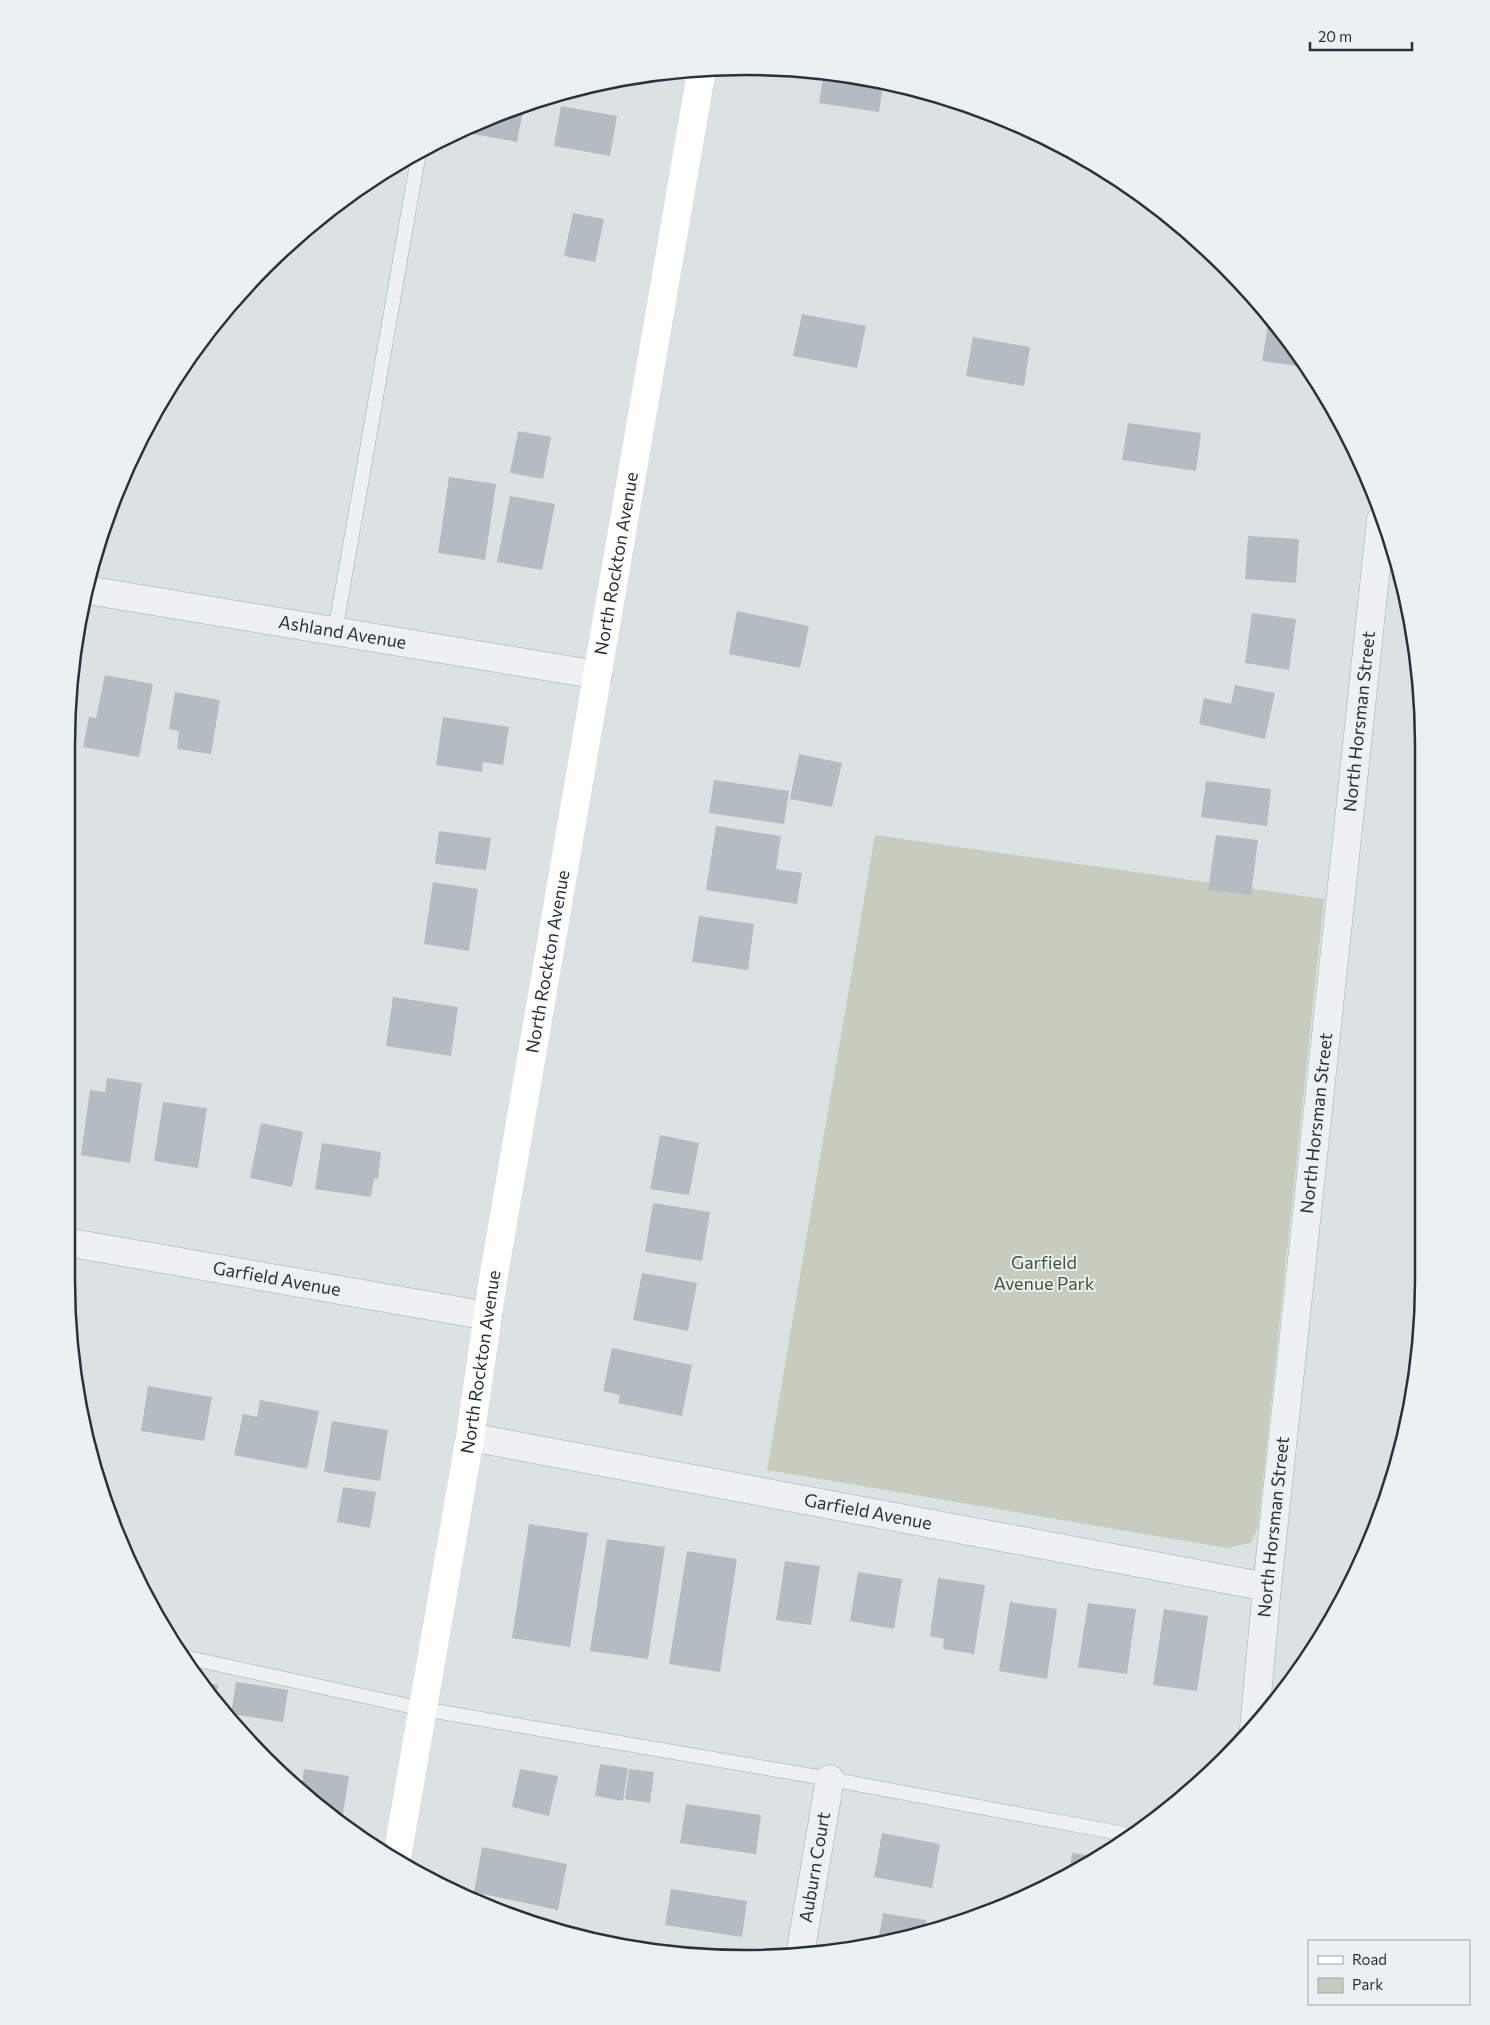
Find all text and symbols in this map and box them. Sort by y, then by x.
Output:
scale bar [1310,20,1412,52]
text: 20 m [1318,27,1352,45]
street label: North Rockton Avenue [589,470,642,657]
street label: Ashland Avenue [277,610,408,653]
street label: North Horsman Street [1338,630,1379,813]
street label: North Rockton Avenue [520,868,574,1055]
street label: North Horsman Street [1295,1032,1336,1215]
park label: Garfield Avenue Park [993,1251,1095,1294]
street label: Garfield Avenue [211,1256,343,1300]
street label: North Rockton Avenue [455,1268,505,1455]
street label: North Horsman Street [1252,1435,1293,1618]
street label: Garfield Avenue [802,1488,934,1534]
street label: Auburn Court [794,1810,834,1924]
legend [1308,1940,1470,2005]
text: Road [1352,1950,1387,1968]
text: Park [1352,1975,1383,1993]

